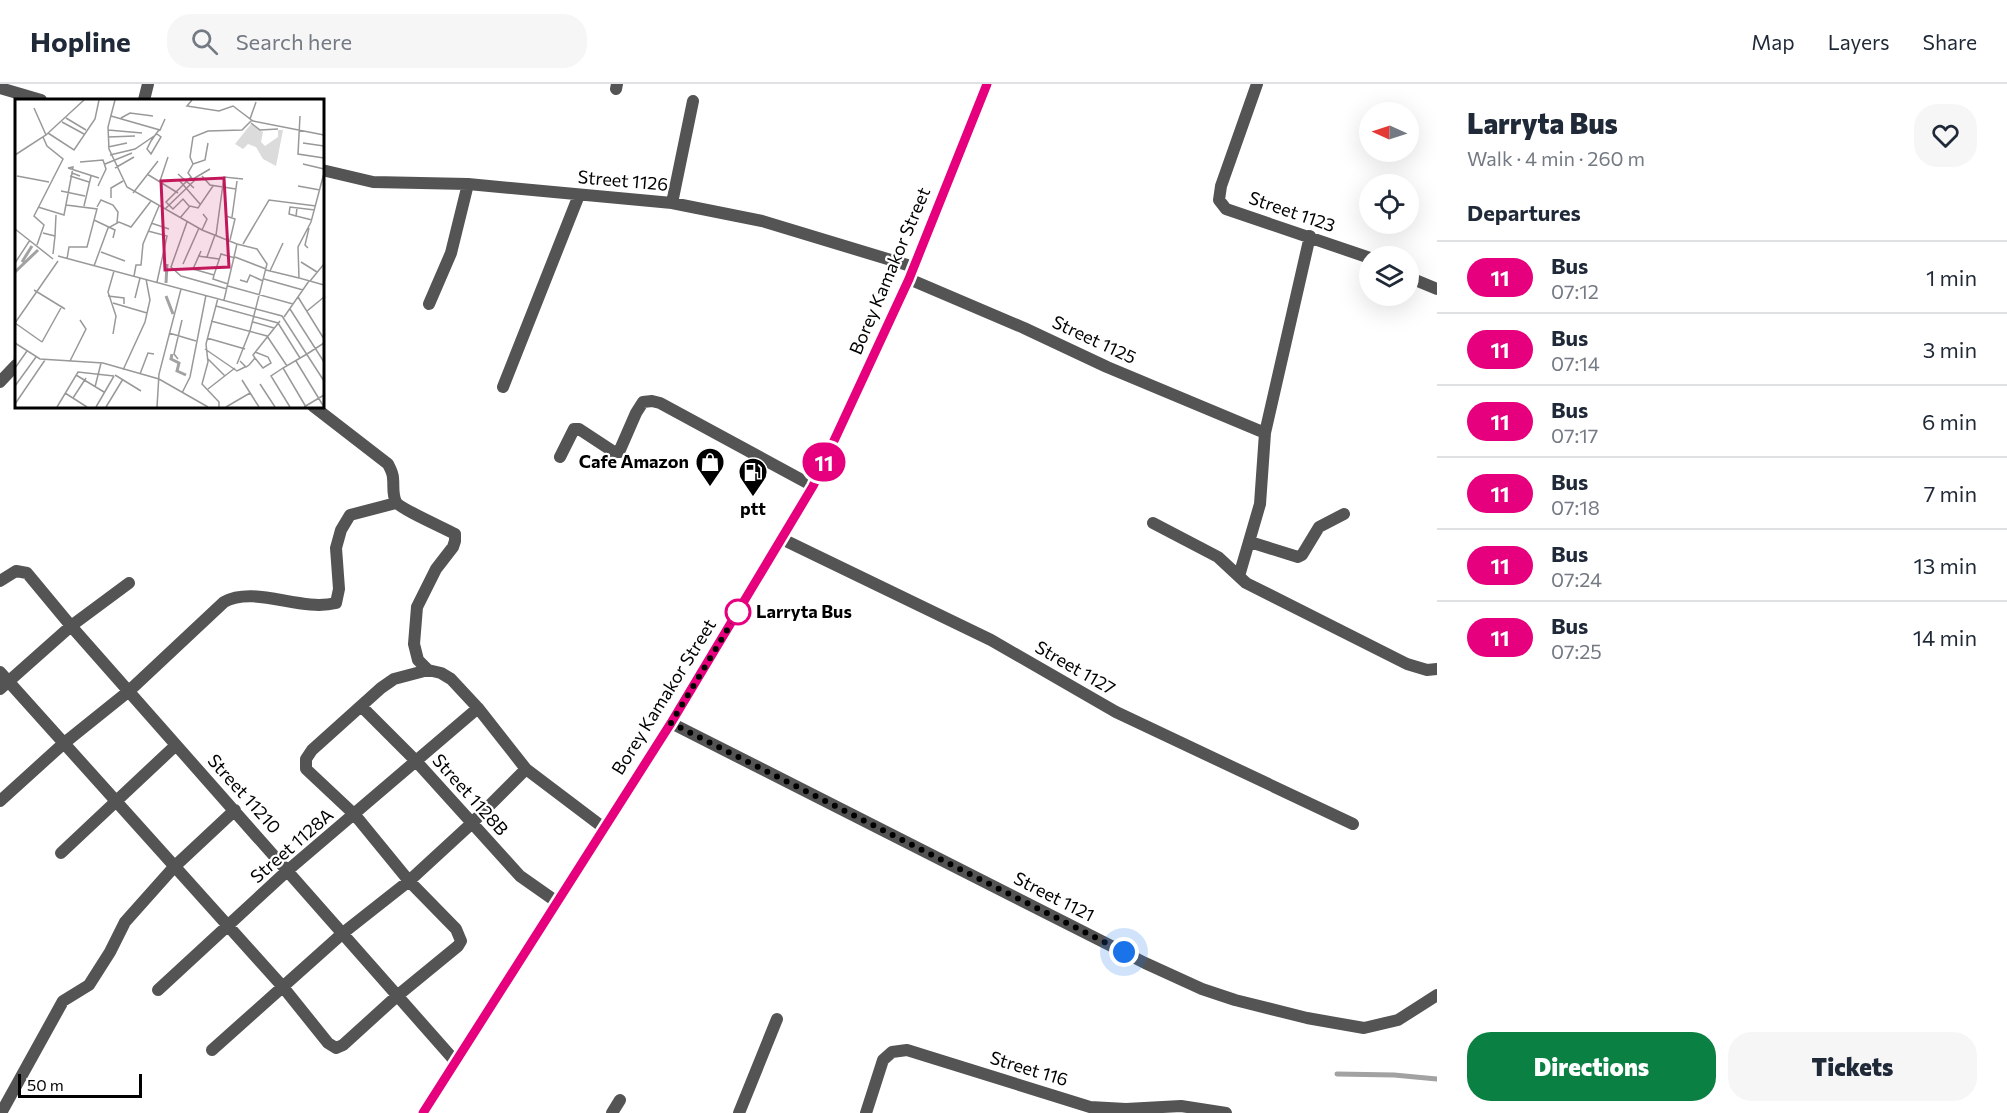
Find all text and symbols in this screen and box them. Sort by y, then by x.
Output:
search box [167,14,587,68]
text: Hopline [30,24,131,58]
icon: search [188,25,221,58]
text: Search here [236,28,352,55]
text: Map [1751,29,1795,54]
text: Layers [1828,29,1890,54]
text: Share [1923,29,1977,54]
inset map [15,99,324,408]
north arrow [1359,102,1419,162]
map controls [1359,102,1419,306]
button: heart [1914,104,1977,167]
text: Larryta Bus [1467,106,1618,140]
text: Walk · 4 min · 260 m [1467,146,1645,170]
street label: Street 1126 [577,165,669,195]
button: locate [1359,174,1419,234]
street label: Borey Kamakor Street [844,184,934,358]
street label: Street 1123 [1246,186,1338,236]
text: Departures [1467,199,1581,226]
button: layers [1359,246,1419,306]
text: Bus [1551,252,1588,279]
text: 1 min [1926,264,1977,291]
text: 11 [1490,265,1510,290]
text: 07:12 [1551,279,1599,303]
street label: Street 1125 [1049,310,1140,368]
text: Bus [1551,324,1588,351]
text: 3 min [1923,336,1977,363]
text: 11 [1490,337,1510,362]
text: 07:14 [1551,351,1600,375]
text: Bus [1551,396,1588,423]
text: 6 min [1922,408,1977,435]
text: 11 [1490,409,1510,434]
text: 07:17 [1551,423,1598,447]
line badge: 11 [797,442,851,482]
shop icon: Cafe Amazon [694,446,726,488]
place label: Cafe Amazon [579,450,689,472]
text: 11 [814,450,834,475]
fuel station icon: ptt [737,456,769,498]
text: Bus [1551,468,1588,495]
text: 7 min [1924,480,1977,507]
text: 11 [1490,481,1510,506]
text: 07:18 [1551,495,1600,519]
place label: ptt [740,497,766,519]
text: Bus [1551,540,1588,567]
text: 13 min [1913,552,1977,579]
text: 11 [1490,553,1510,578]
text: 07:24 [1551,567,1602,591]
marker: Larryta Bus [725,599,751,625]
place label: Larryta Bus [756,600,852,622]
text: Bus [1551,612,1588,639]
street label: Borey Kamakor Street [606,615,720,778]
text: 14 min [1913,624,1977,651]
text: 11 [1490,625,1510,650]
street label: Street 1127 [1031,635,1120,699]
text: 07:25 [1551,639,1602,663]
street label: Street 11210 [203,749,286,838]
street label: Street 1128B [428,749,513,840]
street label: Street 1128A [245,803,337,887]
street label: Street 1121 [1011,866,1098,926]
your location [1109,937,1139,967]
button: Directions [1467,1032,1716,1101]
button: Tickets [1728,1032,1977,1101]
street label: Street 116 [988,1046,1071,1090]
scale bar [18,1071,142,1098]
text: 50 m [27,1075,64,1094]

